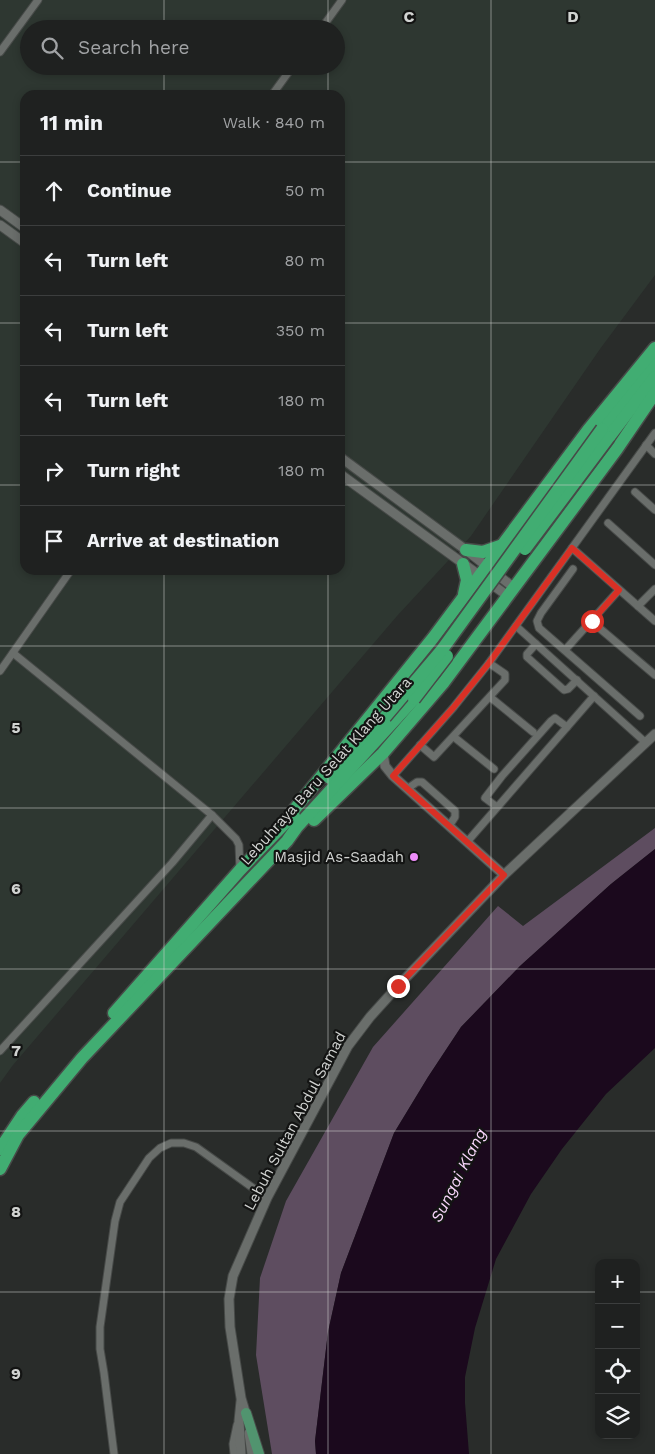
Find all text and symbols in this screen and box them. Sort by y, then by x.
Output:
text: C [404,7,415,26]
text: D [567,7,579,26]
search box [20,20,345,75]
icon: search [38,34,66,62]
text: Search here [78,36,189,59]
text: 11 min [40,110,103,135]
text: Walk · 840 m [223,113,325,132]
icon: ahead [40,177,68,205]
text: Continue [87,179,171,202]
text: 50 m [285,181,325,200]
icon: left [40,247,68,275]
text: Turn left [87,249,168,272]
text: 80 m [284,251,325,270]
icon: left [40,317,68,345]
text: Turn left [87,319,168,342]
text: 350 m [276,321,325,340]
icon: left [40,387,68,415]
text: Turn left [87,389,168,412]
text: 180 m [278,391,325,410]
icon: right [40,457,68,485]
text: Turn right [87,459,180,482]
text: 180 m [278,461,325,480]
icon: arrive [40,527,68,555]
text: Arrive at destination [87,529,279,552]
route start [581,610,604,633]
street label: Lebuhraya Baru Selat Klang Utara [237,673,415,869]
text: 5 [11,718,21,737]
place label: Masjid As-Saadah [274,848,404,866]
marker: Masjid As-Saadah [408,851,420,863]
text: 6 [11,879,21,898]
route end [387,975,410,998]
street label: Lebuh Sultan Abdul Samad [240,1029,350,1213]
text: 7 [11,1041,21,1060]
water label: Sungai Klang [427,1125,490,1225]
text: 8 [11,1202,21,1221]
map controls [595,1259,640,1439]
button: + [595,1259,640,1304]
button: − [595,1304,640,1349]
button: locate [595,1349,640,1394]
text: 9 [11,1364,21,1383]
button: layers [595,1394,640,1439]

